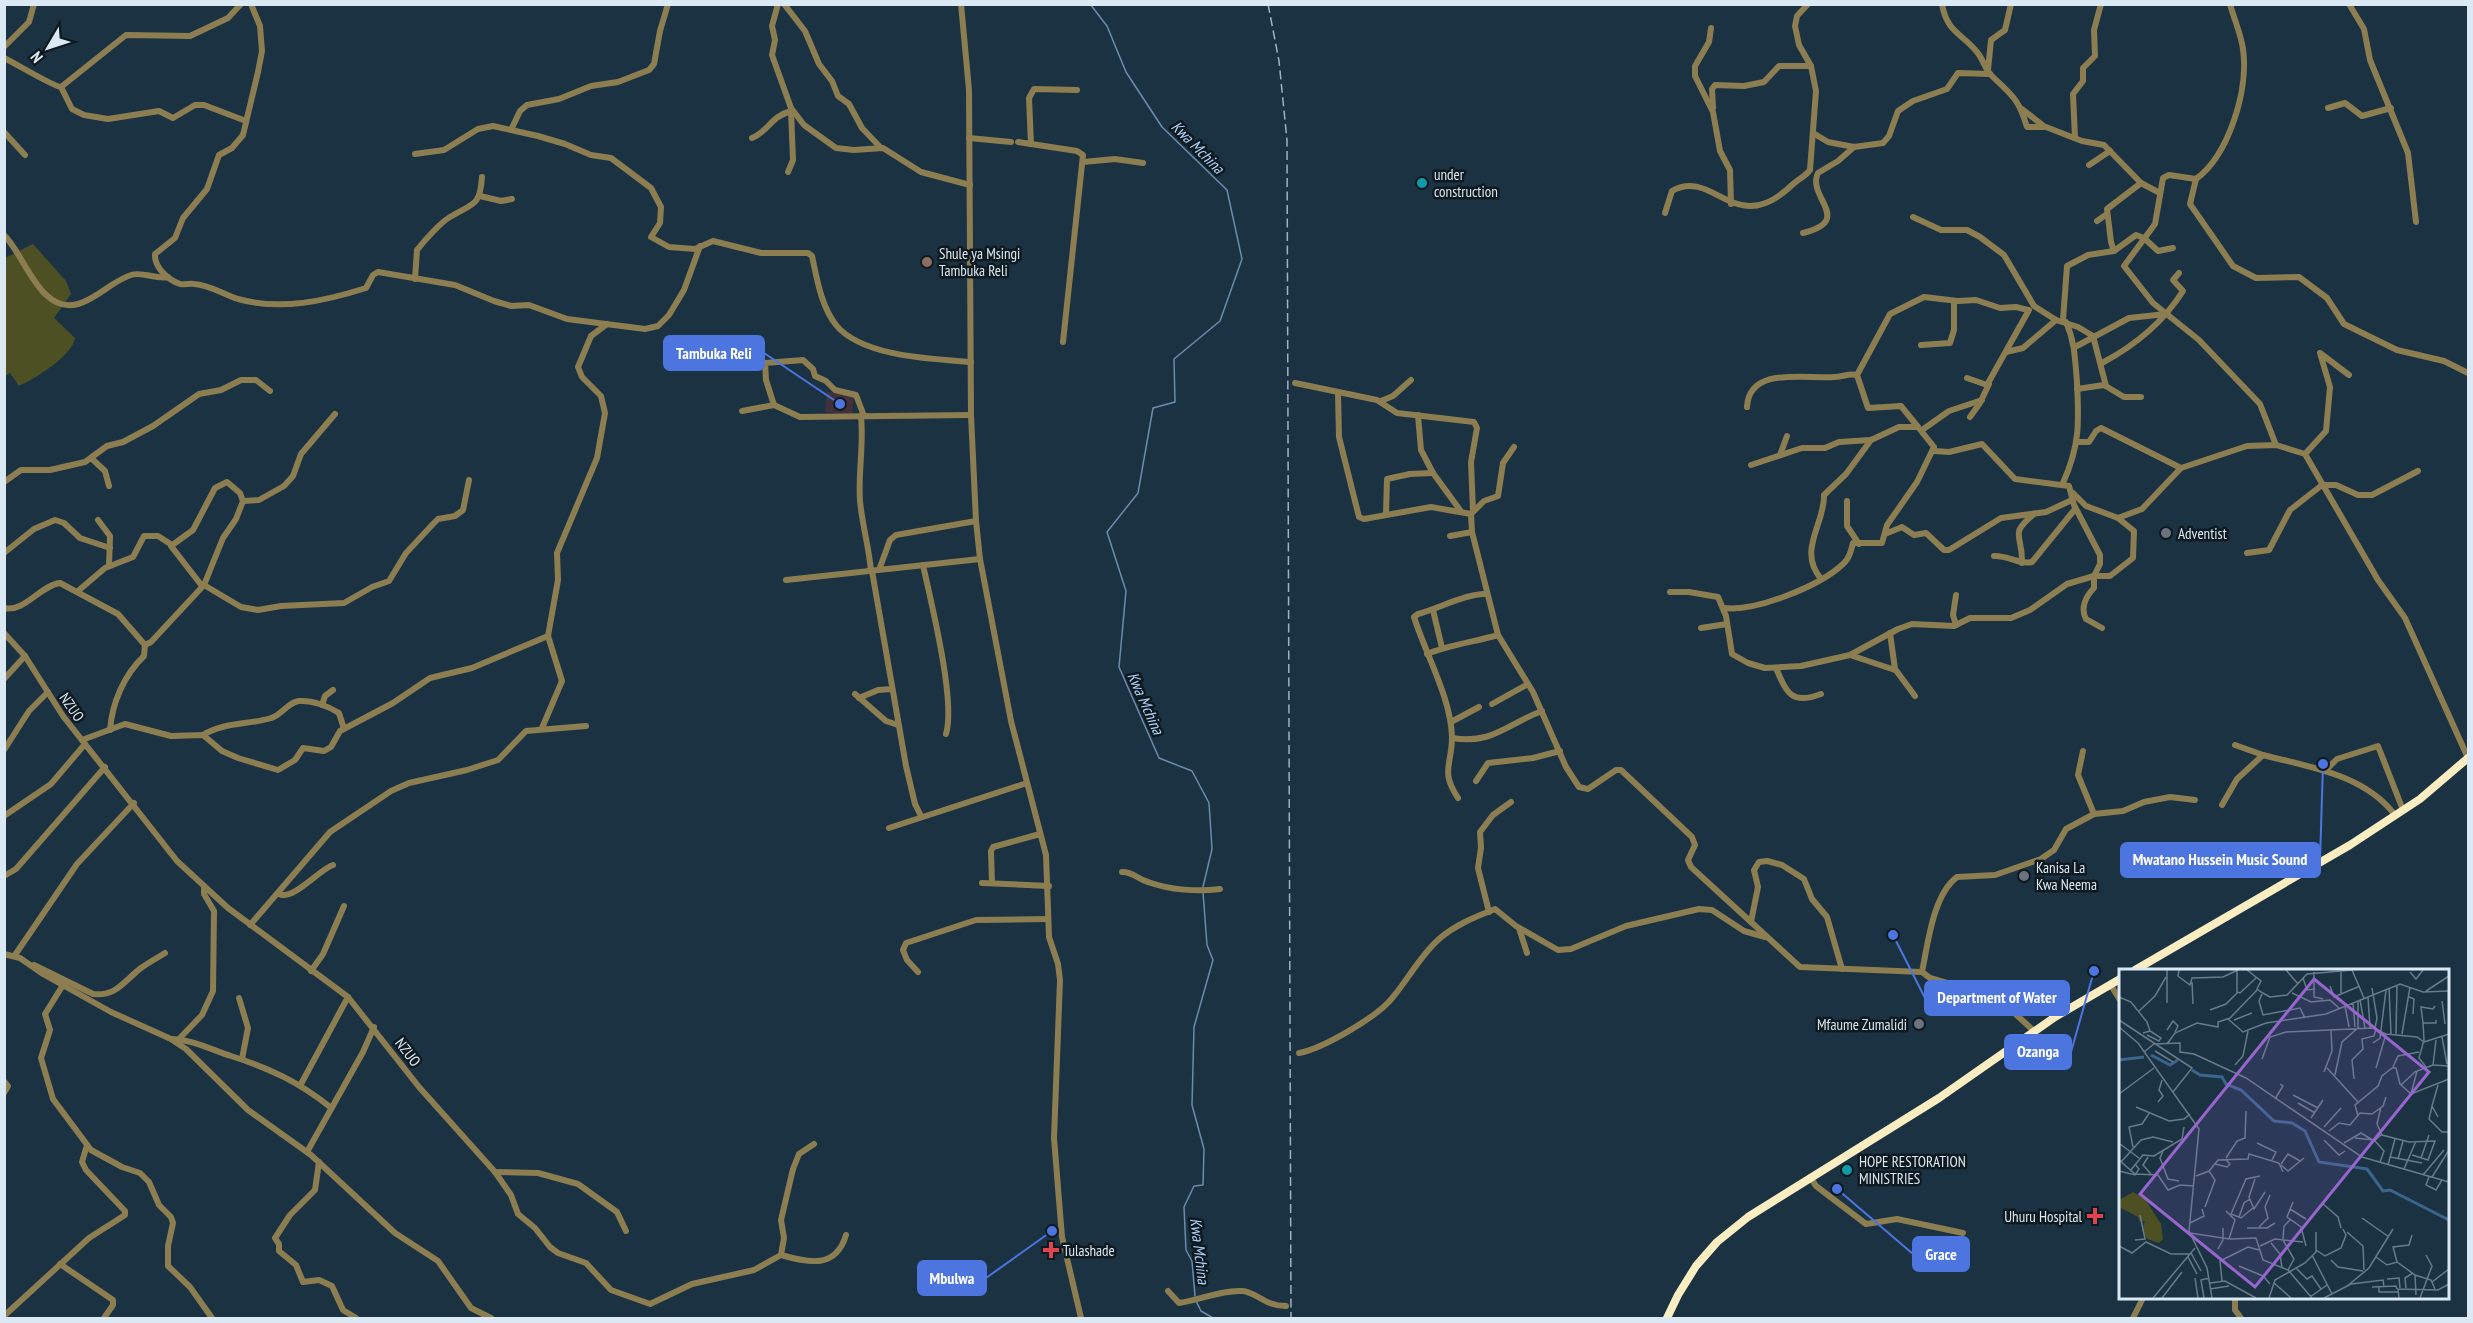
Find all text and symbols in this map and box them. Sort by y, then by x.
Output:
north arrow [18,18,78,78]
text: N [26,48,47,67]
water label: Kwa Mchina [1168,117,1230,179]
place label: under construction [1434,165,1498,201]
marker: under construction [1415,176,1429,190]
place label: Shule ya Msingi Tambuka Reli [939,244,1020,280]
marker: Shule ya Msingi Tambuka Reli [920,255,934,269]
callout: Tambuka Reli [664,336,764,370]
text: Tambuka Reli [676,343,752,363]
place label: Adventist [2178,524,2227,543]
marker: Adventist [2159,526,2173,540]
water label: Kwa Mchina [1123,669,1169,739]
street label: NZUO [55,689,89,725]
callout: Mwatano Hussein Music Sound [2121,843,2320,877]
text: Mwatano Hussein Music Sound [2133,849,2307,869]
place label: Kanisa La Kwa Neema [2036,858,2097,894]
marker: Kanisa La Kwa Neema [2017,869,2031,883]
inset map [2119,969,2449,1299]
callout: Department of Water [1925,981,2069,1015]
text: Department of Water [1937,987,2057,1007]
place label: Mfaume Zumalidi [1817,1015,1907,1034]
marker: Mfaume Zumalidi [1912,1017,1926,1031]
street label: NZUO [391,1034,425,1070]
callout: Ozanga [2005,1035,2071,1069]
text: Ozanga [2017,1041,2059,1061]
place label: HOPE RESTORATION MINISTRIES [1859,1152,1966,1188]
marker: HOPE RESTORATION MINISTRIES [1840,1163,1854,1177]
place label: Uhuru Hospital [2004,1207,2083,1226]
marker: Uhuru Hospital [2086,1207,2104,1225]
water label: Kwa Mchina [1186,1217,1214,1287]
callout: Grace [1913,1237,1969,1271]
place label: Tulashade [1063,1241,1115,1260]
marker: Tulashade [1044,1243,1058,1257]
text: Grace [1925,1244,1957,1264]
callout: Mbulwa [918,1261,986,1295]
text: Mbulwa [930,1268,975,1288]

